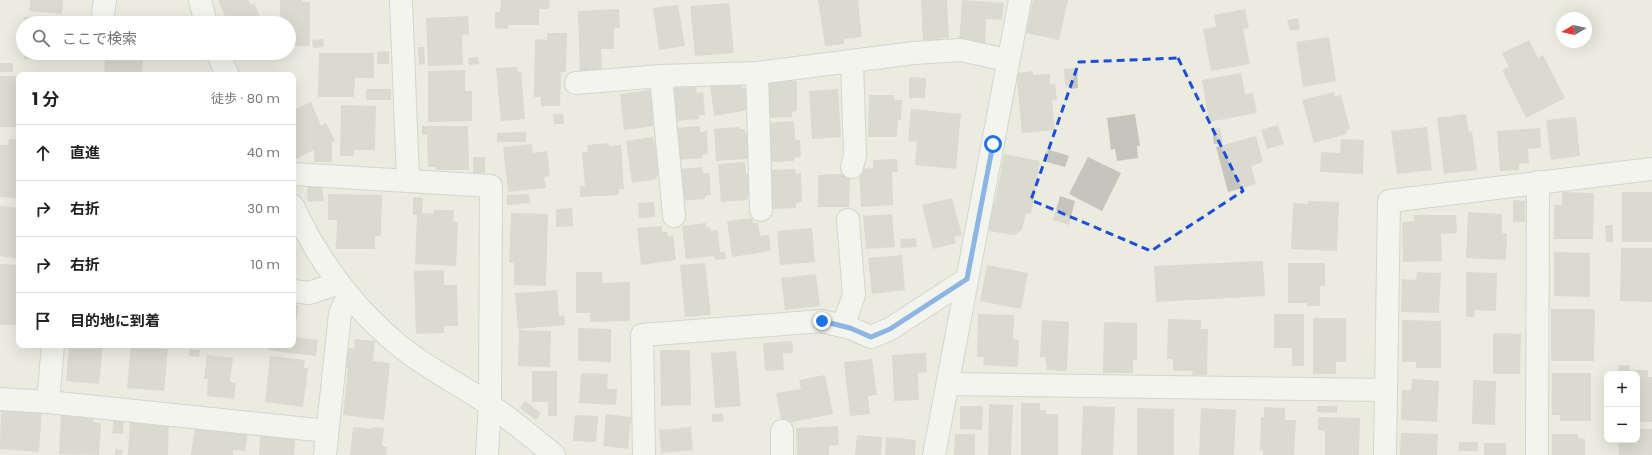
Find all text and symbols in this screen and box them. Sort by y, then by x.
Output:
north arrow [1556,12,1592,48]
search box [16,16,296,60]
icon: search [30,27,52,49]
text: ここで検索 [62,28,137,49]
text: 1 分 [32,87,59,111]
text: 徒歩 · 80 m [211,89,280,108]
route start [984,135,1002,153]
icon: ahead [32,142,54,164]
text: 直進 [70,142,100,163]
text: 40 m [247,143,280,162]
icon: right [32,198,54,220]
text: 右折 [70,198,100,219]
text: 30 m [247,199,280,218]
icon: right [32,254,54,276]
text: 右折 [70,254,100,275]
text: 10 m [251,255,280,274]
icon: arrive [32,310,54,332]
text: 目的地に到着 [70,310,160,331]
route end [813,312,831,330]
map controls [1604,371,1640,443]
button: + [1604,371,1640,407]
button: − [1604,407,1640,443]

